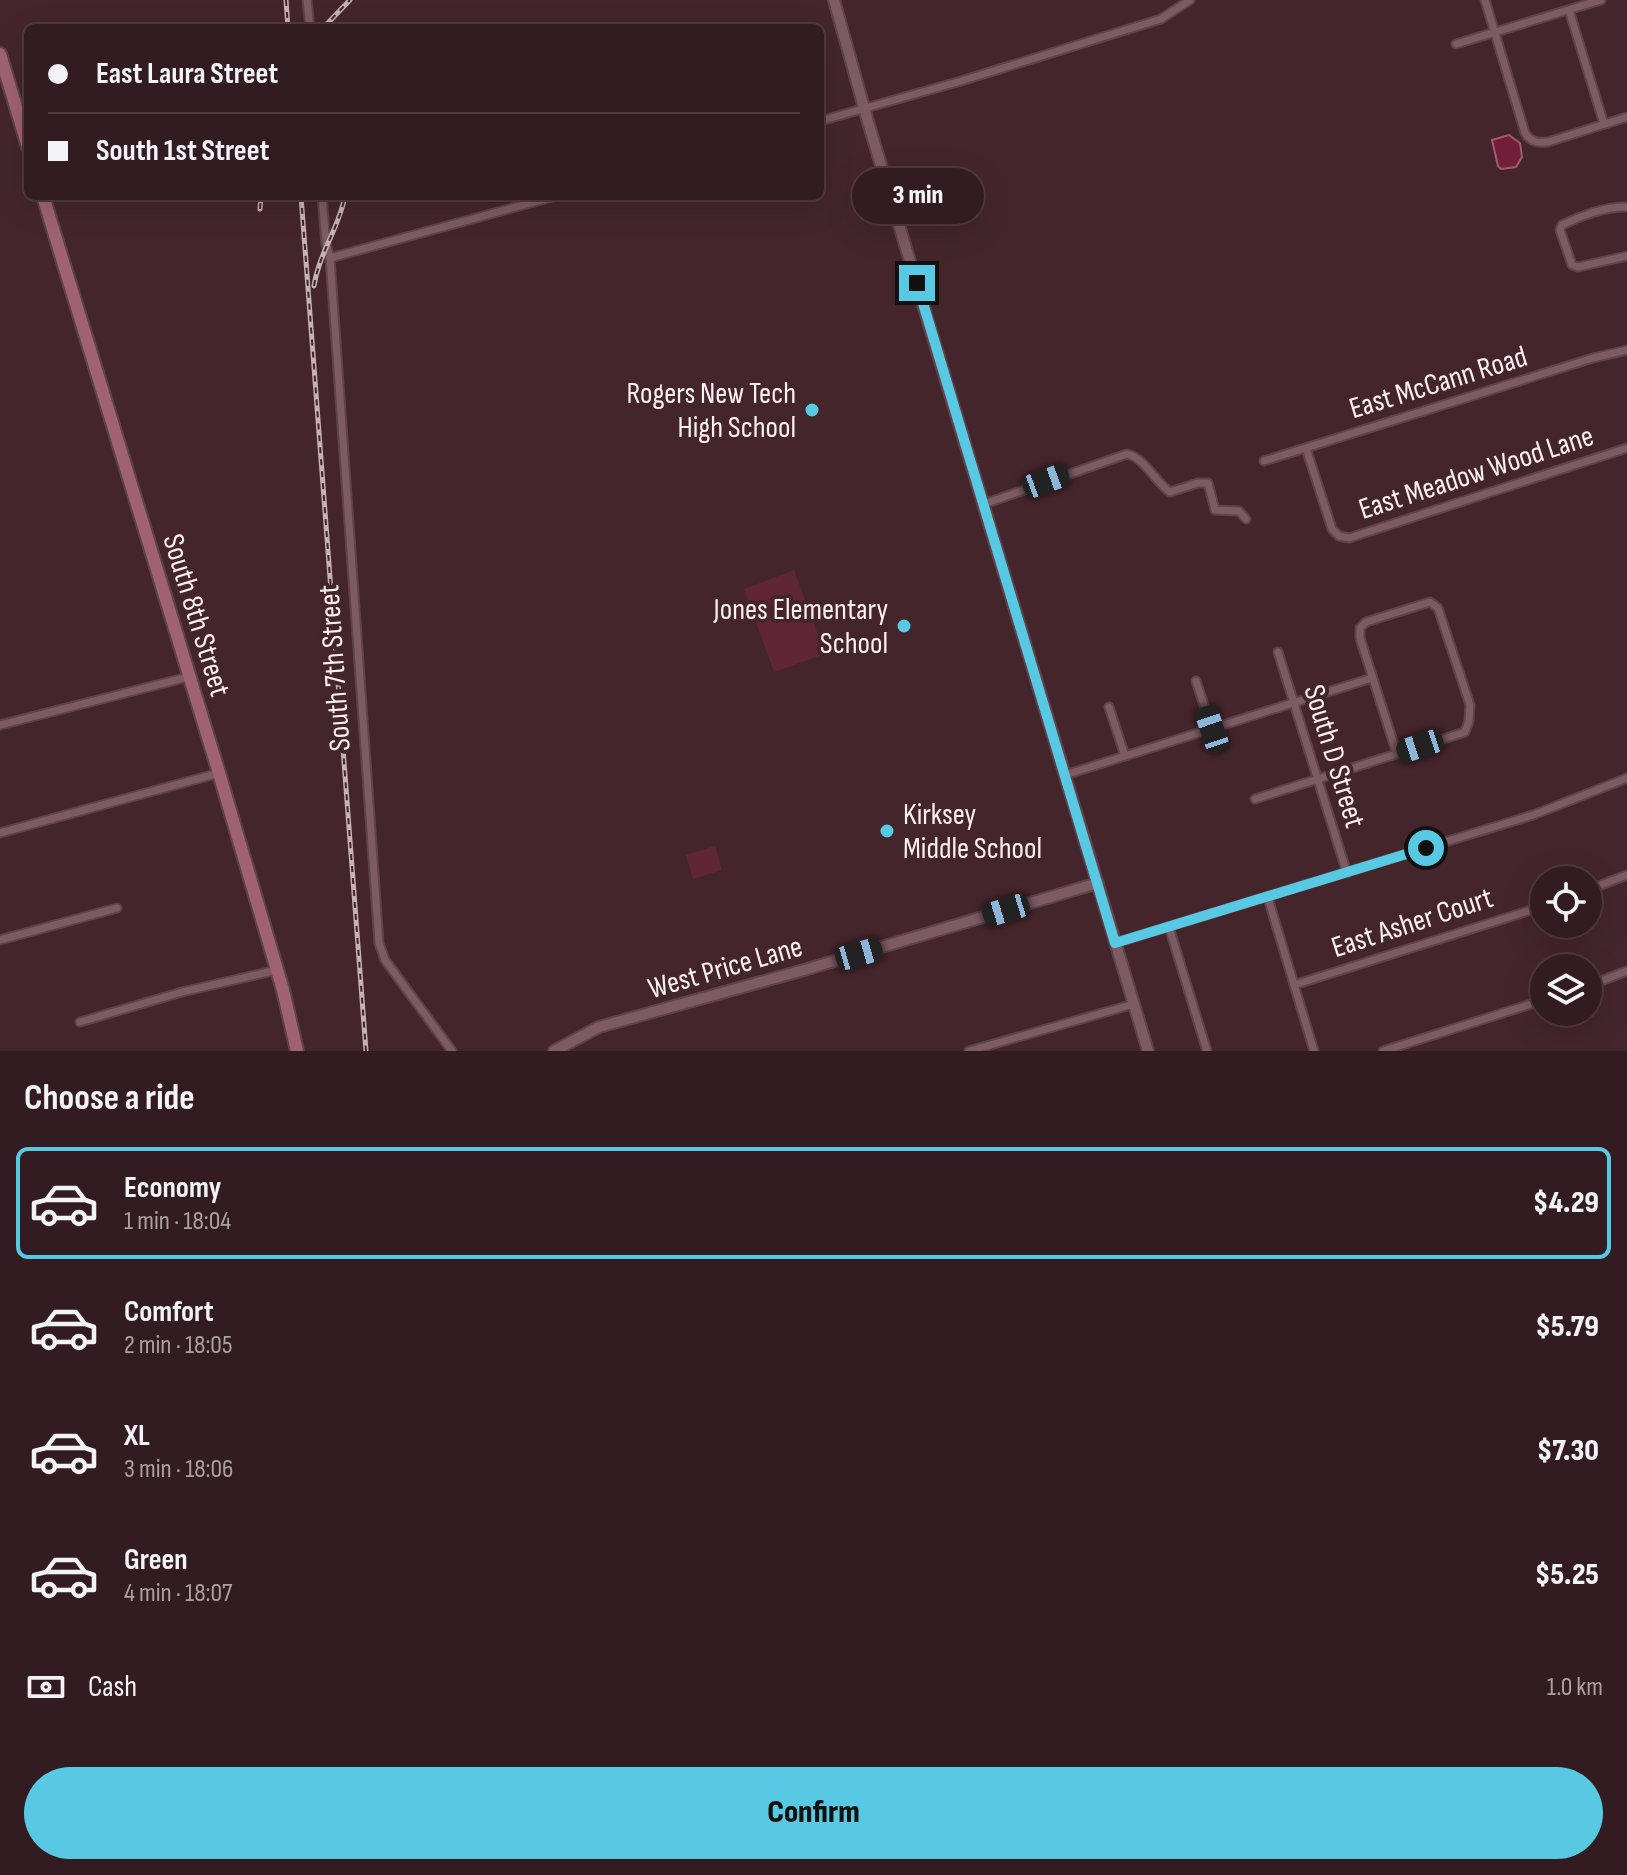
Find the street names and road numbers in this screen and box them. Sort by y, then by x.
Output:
street label: East McCann Road [1345,339,1532,427]
street label: East Meadow Wood Lane [1354,418,1598,528]
street label: South 8th Street [154,530,238,701]
street label: South 7th Street [311,583,359,752]
street label: South D Street [1295,681,1373,832]
street label: East Asher Court [1327,880,1498,966]
street label: West Price Lane [644,929,807,1007]

